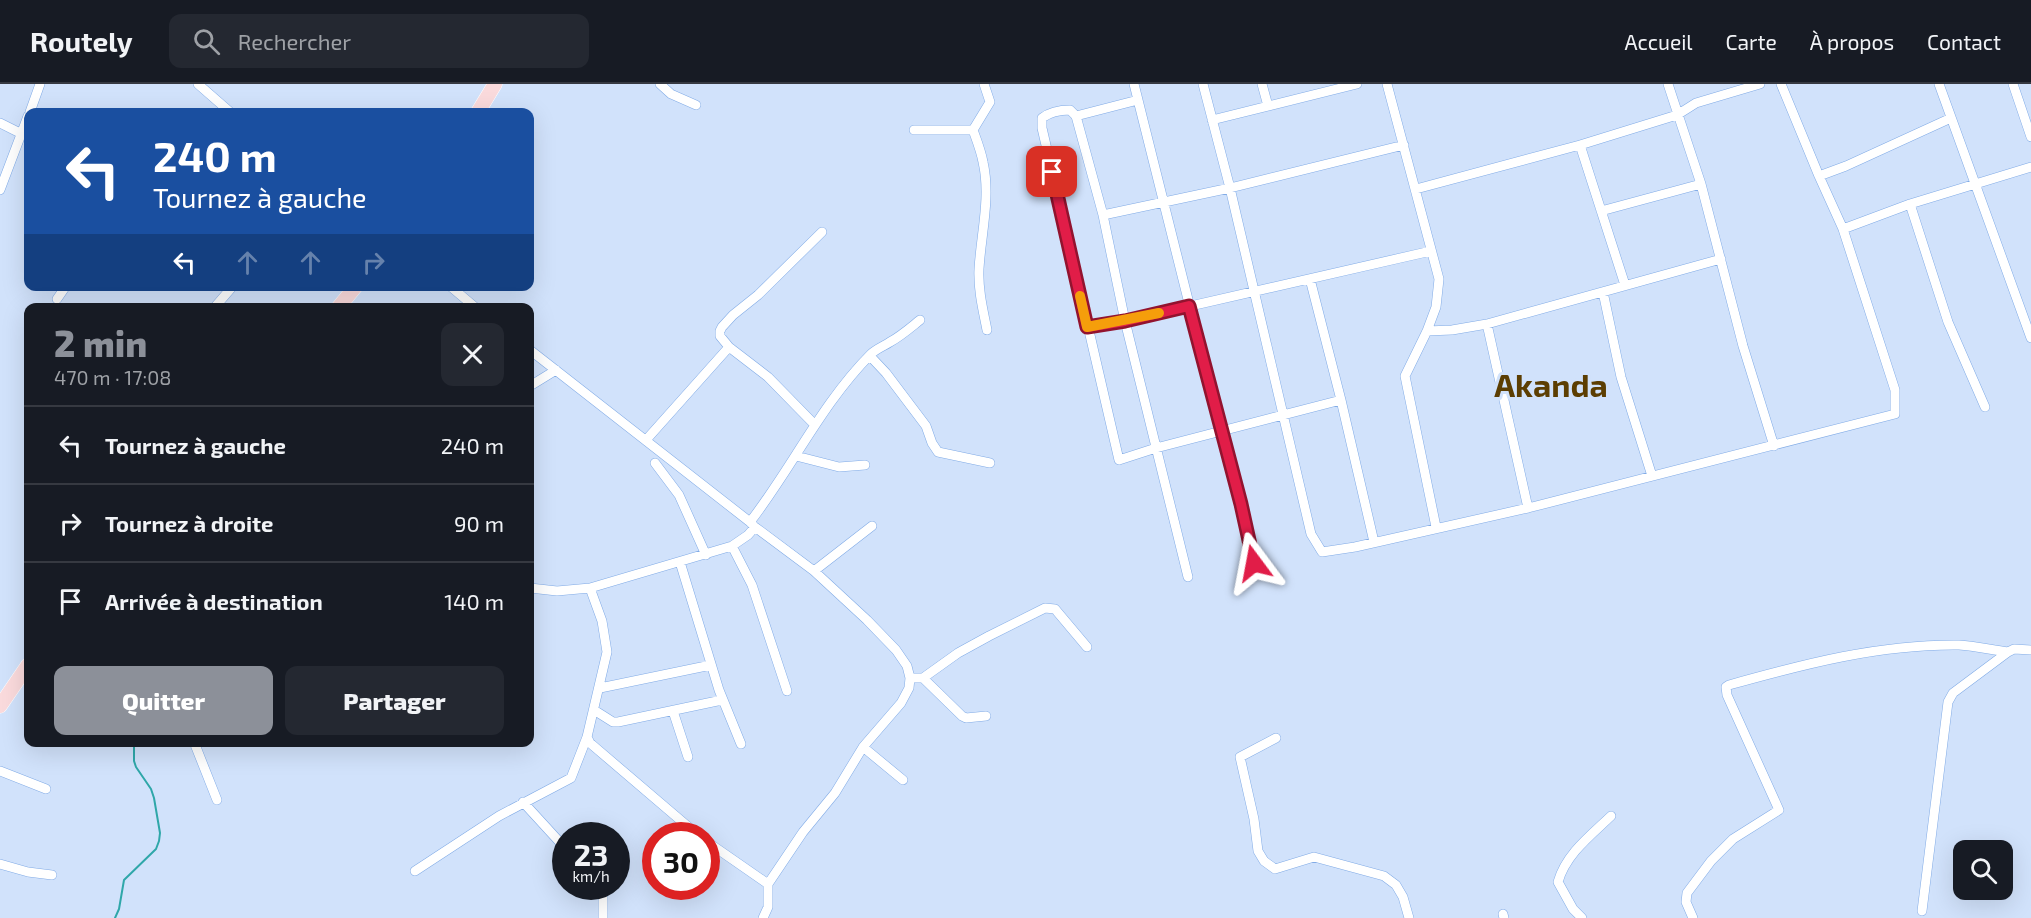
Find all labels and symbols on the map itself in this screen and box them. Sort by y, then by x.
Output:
pin [1026,146,1077,197]
district label: Akanda [1494,365,1608,403]
position arrow [1222,531,1286,595]
speed limit sign: 30 [642,822,720,900]

